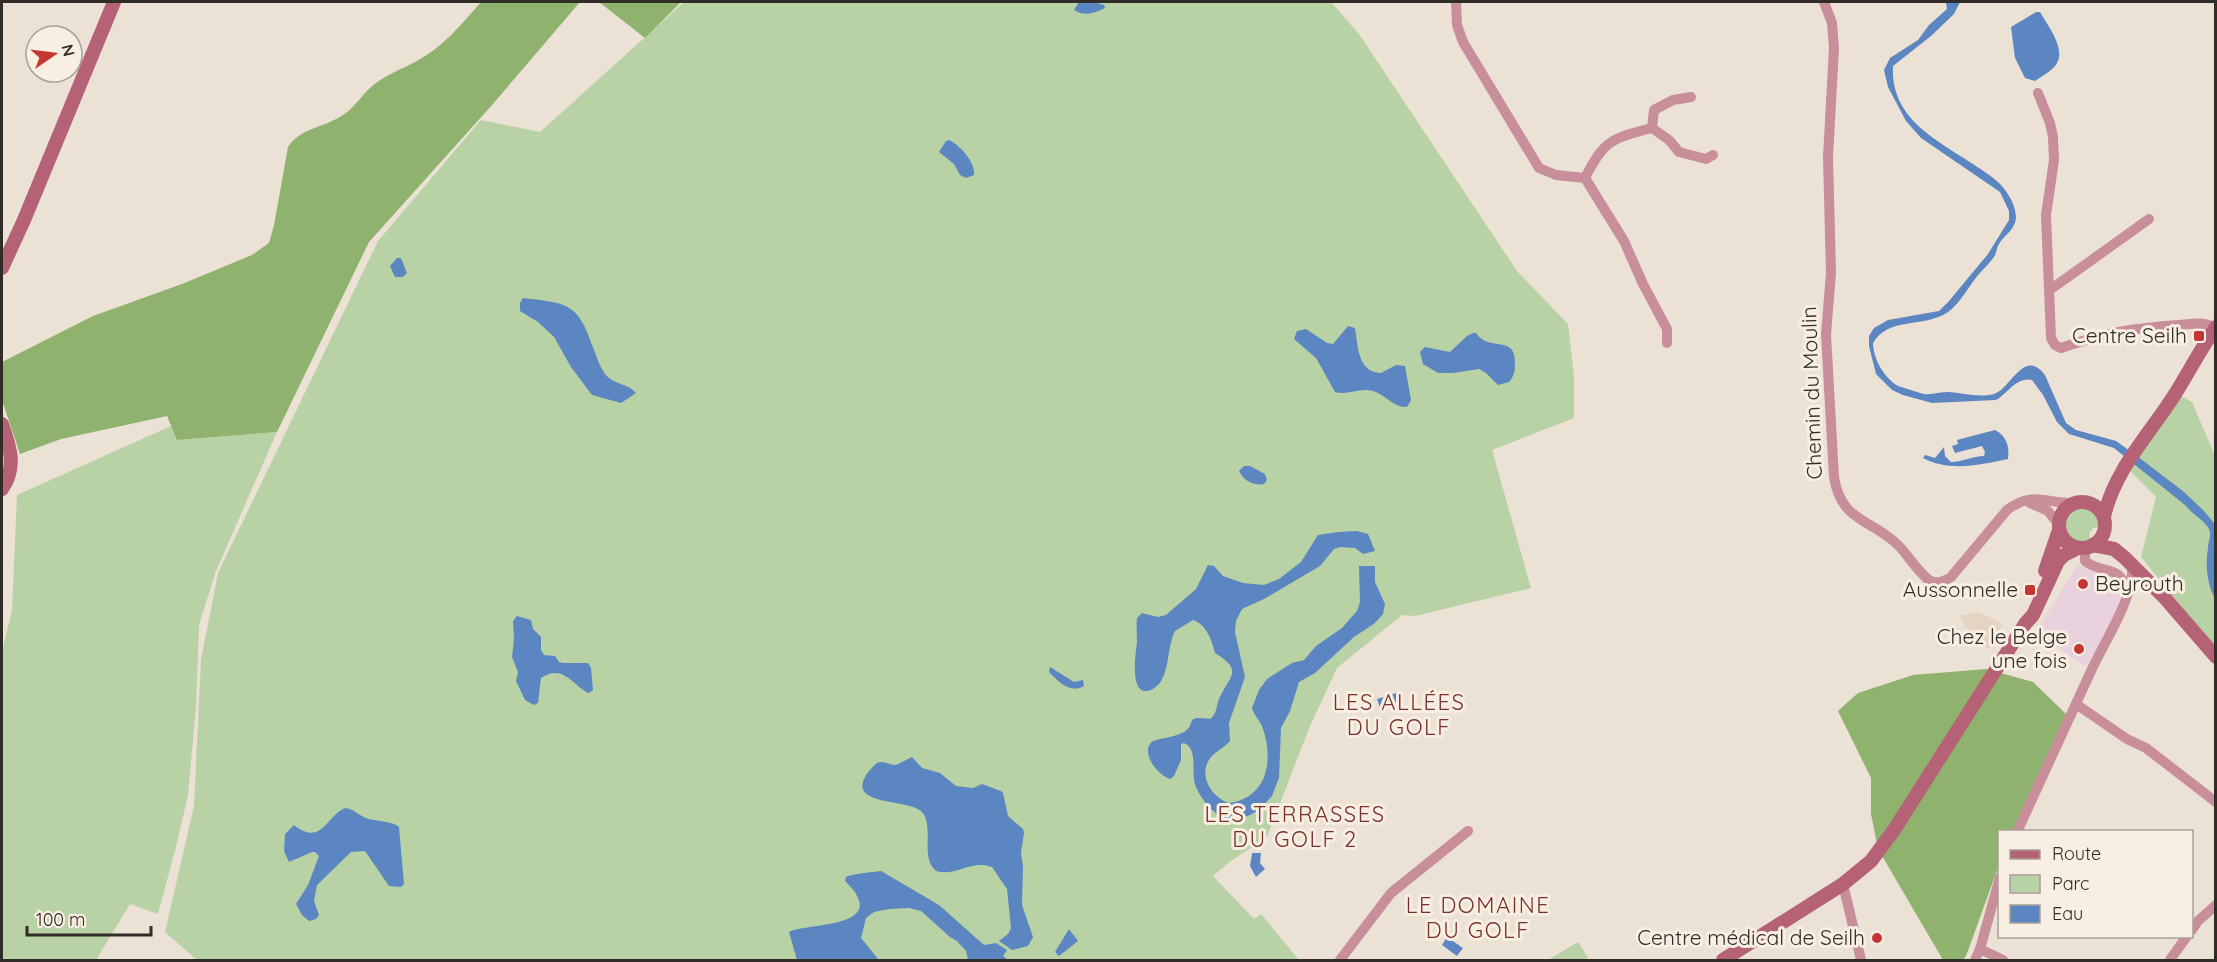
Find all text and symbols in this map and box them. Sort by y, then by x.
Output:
north arrow [24,24,84,84]
text: N [57,42,80,58]
street label: Chemin du Moulin [1795,306,1827,480]
place label: Centre Seilh [2072,322,2187,348]
marker: Centre Seilh [2192,329,2206,343]
place label: Beyrouth [2095,570,2184,596]
place label: Aussonnelle [1903,576,2018,602]
marker: Beyrouth [2076,577,2090,591]
marker: Aussonnelle [2023,583,2037,597]
place label: Chez le Belge une fois [1937,623,2067,673]
marker: Chez le Belge une fois [2072,642,2086,656]
district label: LES ALLÉES DU GOLF [1333,688,1465,741]
district label: LES TERRASSES DU GOLF 2 [1204,800,1386,853]
legend [1998,830,2193,938]
text: Route [2052,842,2101,865]
text: Parc [2052,872,2089,895]
district label: LE DOMAINE DU GOLF [1406,891,1550,944]
scale bar [27,899,152,937]
text: Eau [2052,902,2083,925]
text: 100 m [36,908,85,931]
place label: Centre médical de Seilh [1637,924,1865,950]
marker: Centre médical de Seilh [1870,931,1884,945]

